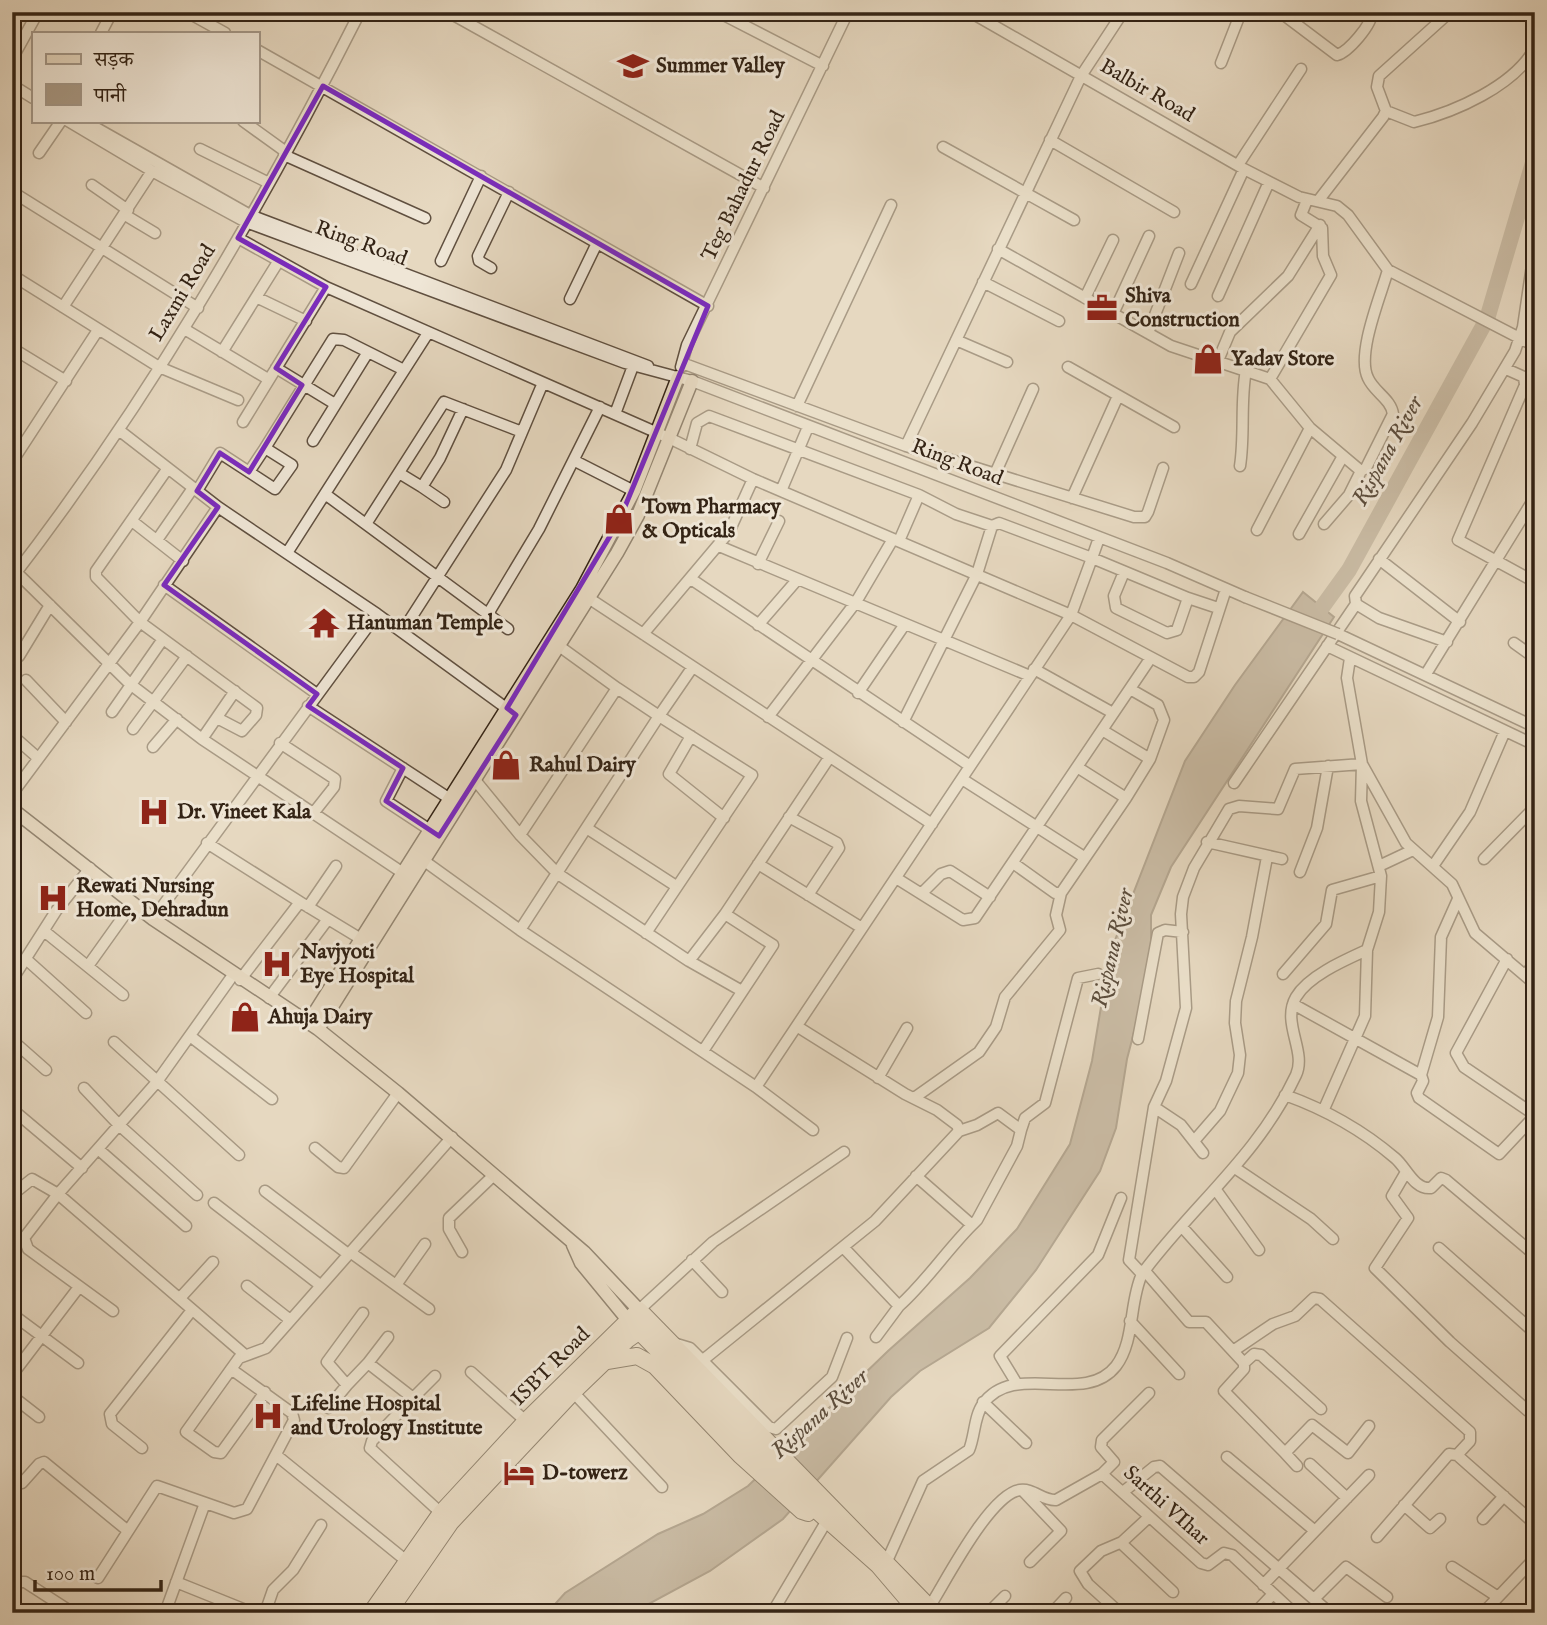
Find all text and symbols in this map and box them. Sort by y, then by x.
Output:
legend [32,32,259,122]
text: सड़क [93,47,134,74]
school or university icon: Summer Valley [616,49,650,83]
place label: Summer Valley [656,53,785,80]
street label: Balbir Road [1095,53,1200,129]
text: पानी [93,83,127,110]
street label: Teg Bahadur Road [696,106,792,266]
street label: Ring Road [311,215,412,273]
street label: Laxmi Road [144,239,223,346]
place label: Shiva Construction [1125,283,1240,334]
office icon: Shiva Construction [1085,291,1119,325]
shop icon: Yadav Store [1191,342,1225,376]
place label: Yadav Store [1231,346,1335,373]
water label: Rispana River [1346,390,1431,511]
street label: Ring Road [907,433,1007,493]
place label: Town Pharmacy & Opticals [641,494,781,545]
shop icon: Town Pharmacy & Opticals [602,502,636,536]
temple icon: Hanuman Temple [307,606,341,640]
place label: Hanuman Temple [347,610,503,637]
shop icon: Rahul Dairy [489,748,523,782]
place label: Rahul Dairy [529,752,636,779]
hospital icon: Dr. Vineet Kala [137,795,171,829]
place label: Dr. Vineet Kala [177,799,312,826]
place label: Rewati Nursing Home, Dehradun [76,873,229,924]
hospital icon: Rewati Nursing Home, Dehradun [36,881,70,915]
water label: Rispana River [1085,884,1141,1010]
place label: Navjyoti Eye Hospital [299,939,415,990]
hospital icon: Navjyoti Eye Hospital [260,947,294,981]
shop icon: Ahuja Dairy [228,1000,262,1034]
place label: Ahuja Dairy [267,1004,373,1031]
street label: ISBT Road [506,1321,597,1412]
water label: Rispana River [765,1362,876,1465]
place label: Lifeline Hospital and Urology Institute [291,1391,483,1442]
hospital icon: Lifeline Hospital and Urology Institute [251,1399,285,1433]
hotel icon: D-towerz [502,1456,536,1490]
place label: D-towerz [542,1460,628,1487]
street label: Sarthi VIhar [1117,1460,1215,1552]
scale bar [35,1548,161,1592]
text: 100 m [46,1561,95,1588]

